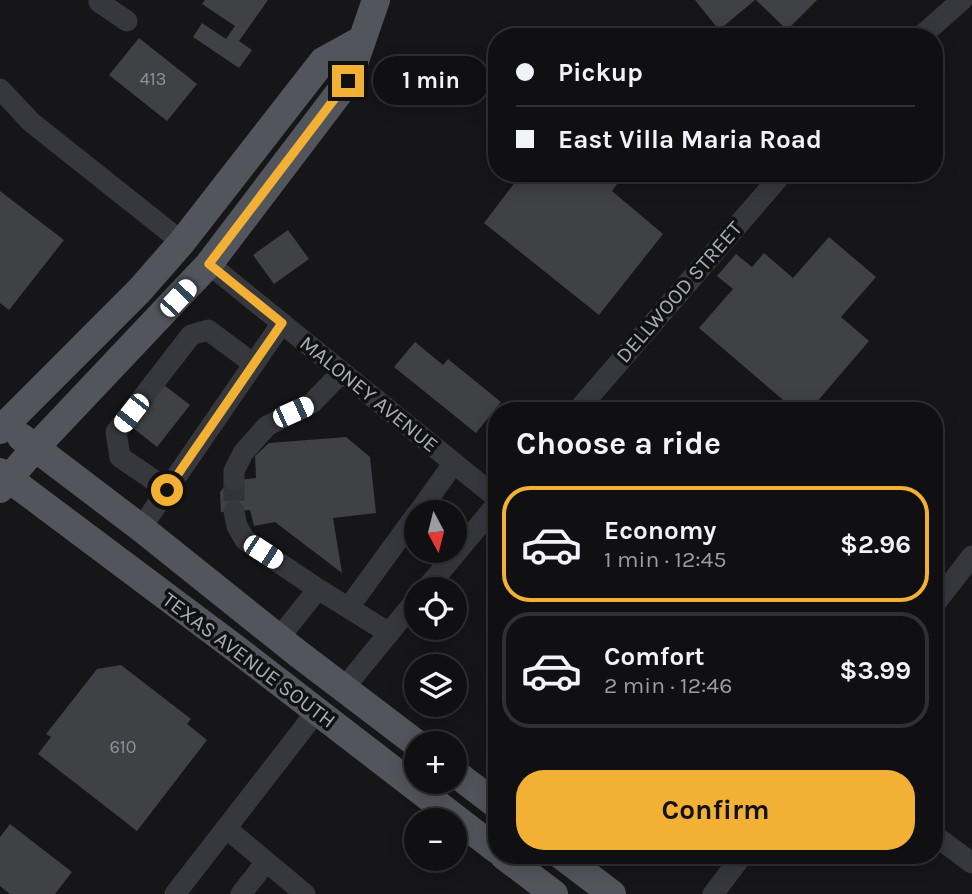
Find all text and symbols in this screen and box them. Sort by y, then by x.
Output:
callout: 1 min [372,56,488,106]
text: Pickup [558,57,643,88]
route end [332,65,364,97]
text: 1 min [402,67,460,94]
house number: 413 [140,68,166,90]
text: East Villa Maria Road [558,124,822,155]
street label: DELLWOOD STREET [611,216,747,368]
car [156,275,201,321]
street label: MALONEY AVENUE [295,331,443,457]
car [110,390,153,436]
car [270,394,317,430]
text: Choose a ride [516,425,721,462]
route start [151,474,183,506]
north arrow [404,500,467,564]
map controls [404,500,467,871]
icon: car [520,513,583,576]
text: Economy [604,515,716,546]
text: $2.96 [840,529,911,560]
car [240,532,287,572]
text: 1 min · 12:45 [604,546,726,573]
button: locate [404,577,467,640]
street label: TEXAS AVENUE SOUTH [158,587,340,733]
icon: car [520,639,583,702]
text: Comfort [604,641,705,672]
button: layers [404,654,467,717]
text: $3.99 [840,655,911,686]
text: 2 min · 12:46 [604,672,732,699]
button: + [404,731,467,794]
house number: 610 [110,736,136,758]
button: Confirm [516,770,915,850]
button: − [404,808,467,871]

